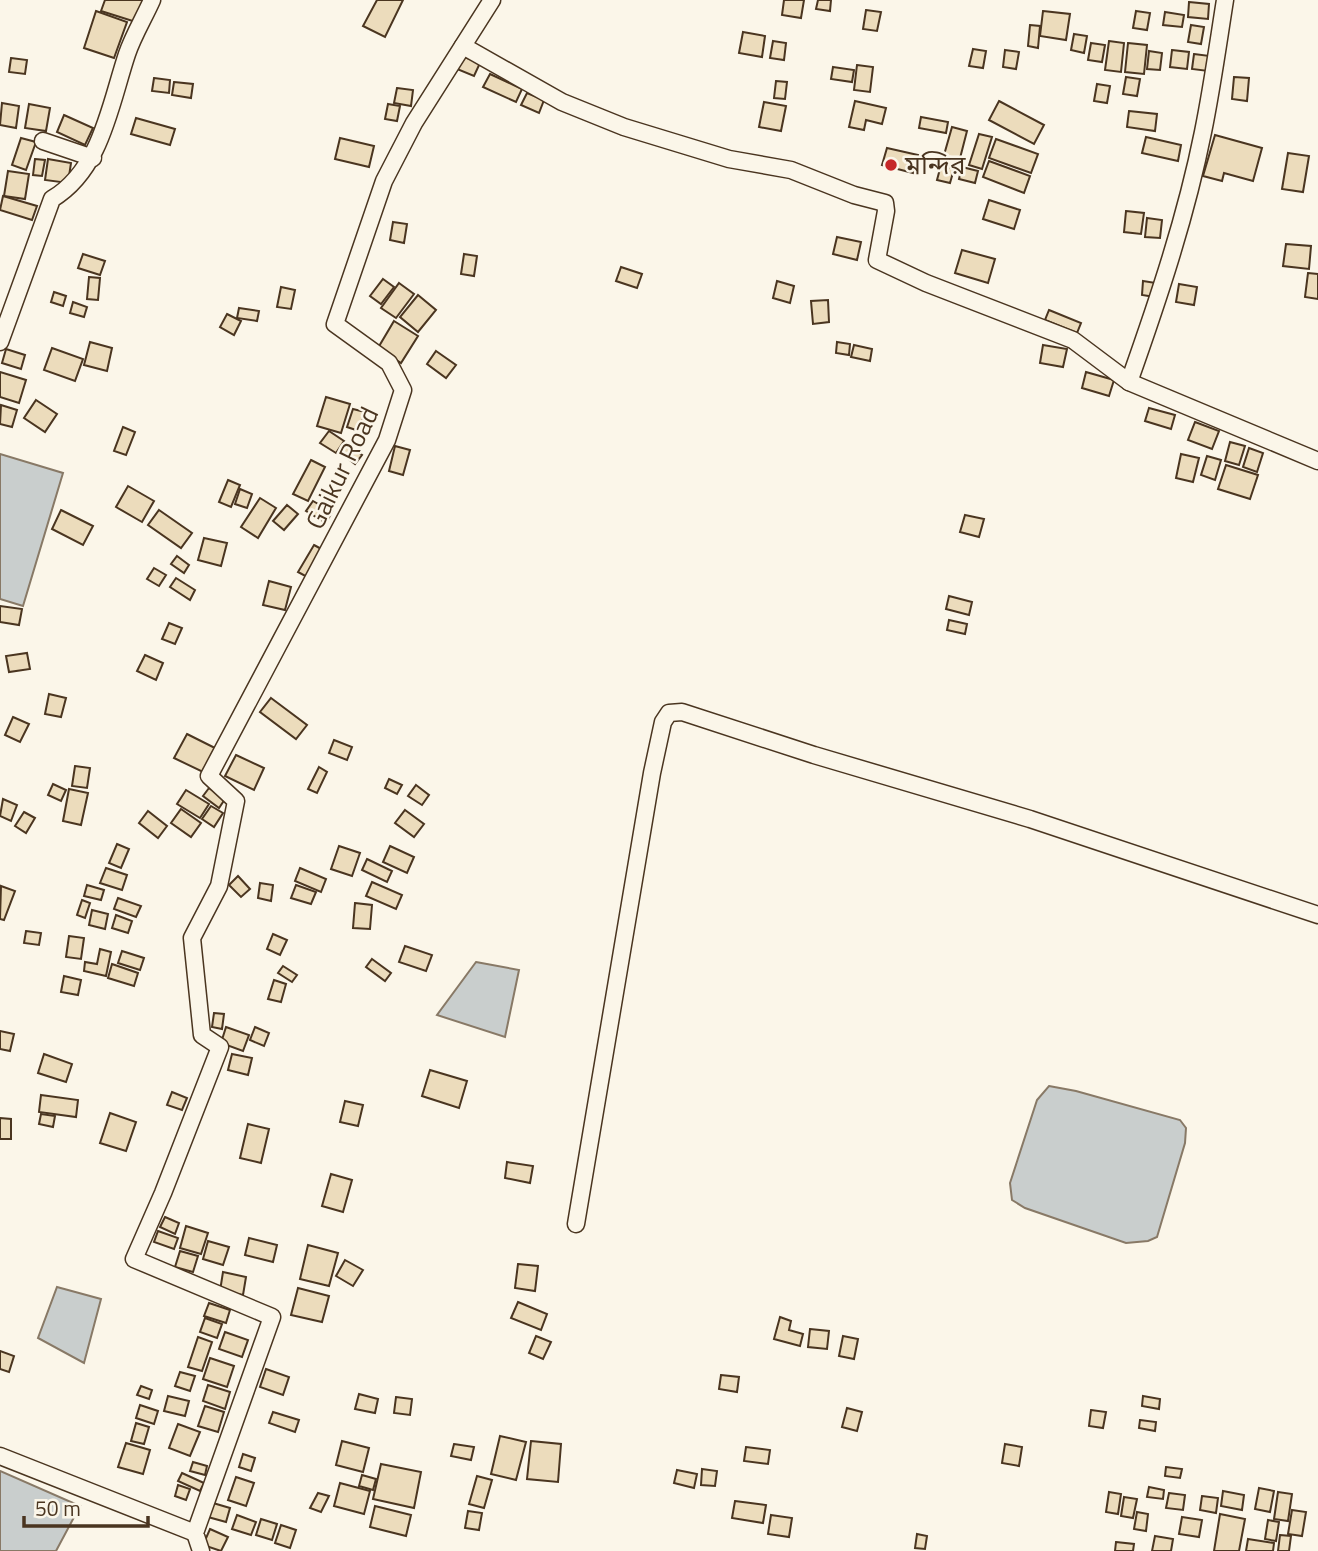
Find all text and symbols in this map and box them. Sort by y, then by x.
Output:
place label: মন্দির [904,145,966,184]
marker: মন্দির [883,157,899,173]
street label: Gaikur Road [295,400,388,536]
scale bar [24,1484,149,1528]
text: 50 m [35,1492,81,1524]

